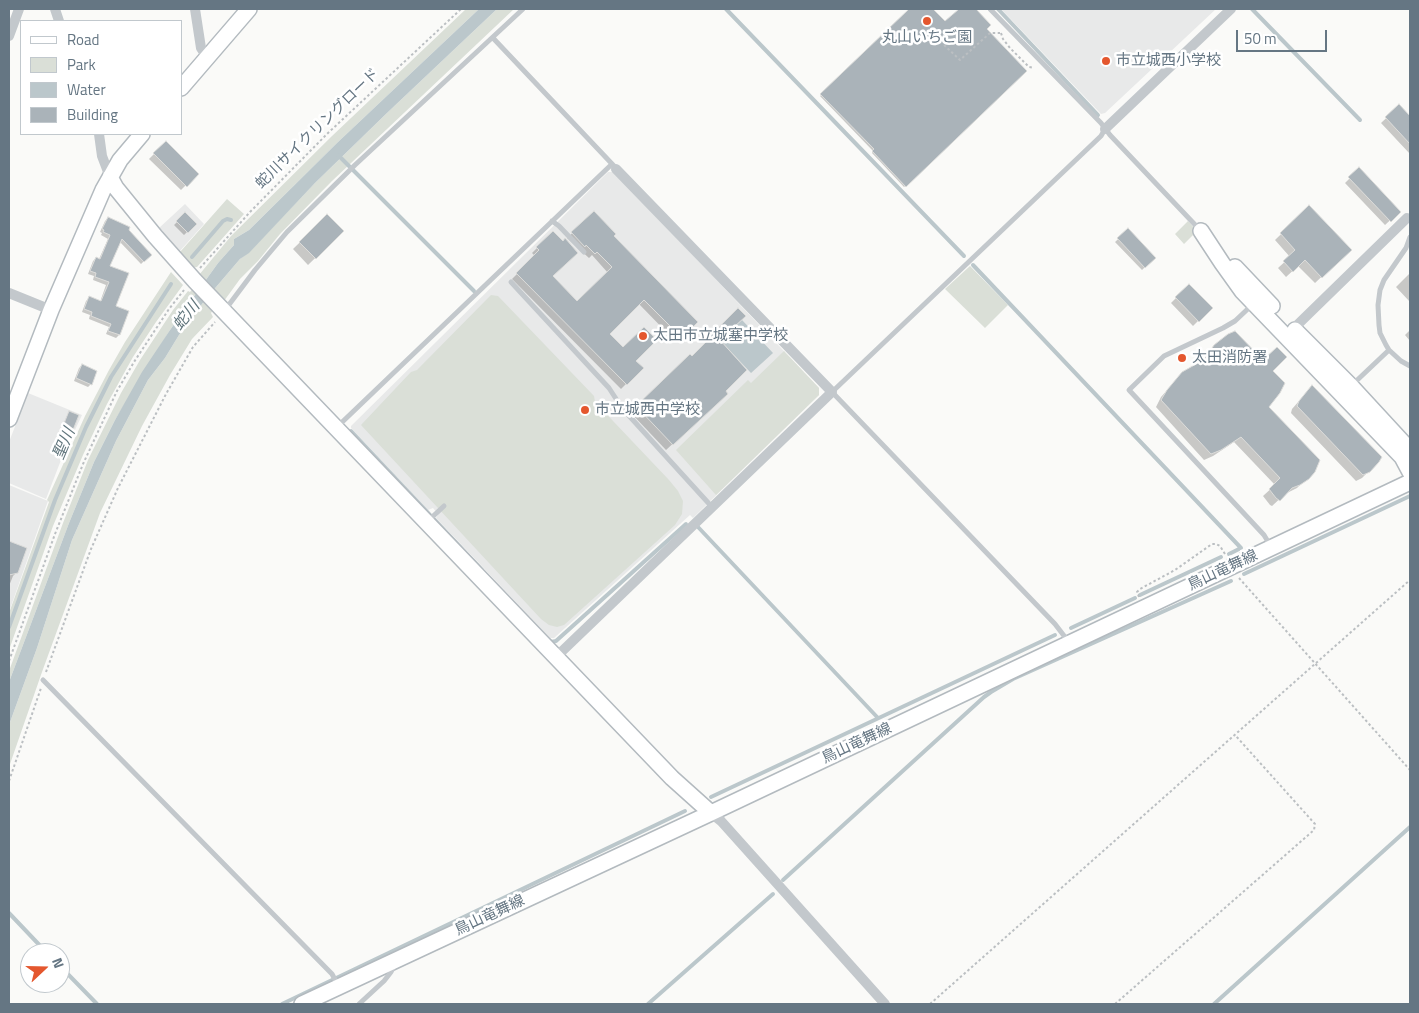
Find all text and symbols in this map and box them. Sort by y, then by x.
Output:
marker: 丸山いちご園 [921,15,933,27]
legend [20,20,182,135]
scale bar [1239,20,1330,52]
text: 50 m [1244,27,1277,50]
text: Road [67,28,99,51]
place label: 丸山いちご園 [882,29,972,47]
place label: 市立城西小学校 [1116,52,1221,70]
text: Park [67,53,96,76]
marker: 市立城西小学校 [1100,55,1112,67]
street label: 蛇川サイクリングロード [252,65,384,193]
text: Water [67,78,106,101]
text: Building [67,103,118,126]
water label: 蛇川 [169,298,205,334]
place label: 太田市立城塞中学校 [653,327,788,345]
marker: 太田市立城塞中学校 [637,330,649,342]
place label: 太田消防署 [1192,349,1267,367]
marker: 太田消防署 [1176,352,1188,364]
place label: 市立城西中学校 [595,401,700,419]
marker: 市立城西中学校 [579,404,591,416]
water label: 聖川 [50,426,80,462]
street label: 鳥山竜舞線 [1185,547,1261,595]
street label: 鳥山竜舞線 [819,720,895,768]
street label: 鳥山竜舞線 [452,892,528,940]
north arrow [20,943,70,993]
text: N [47,955,70,971]

